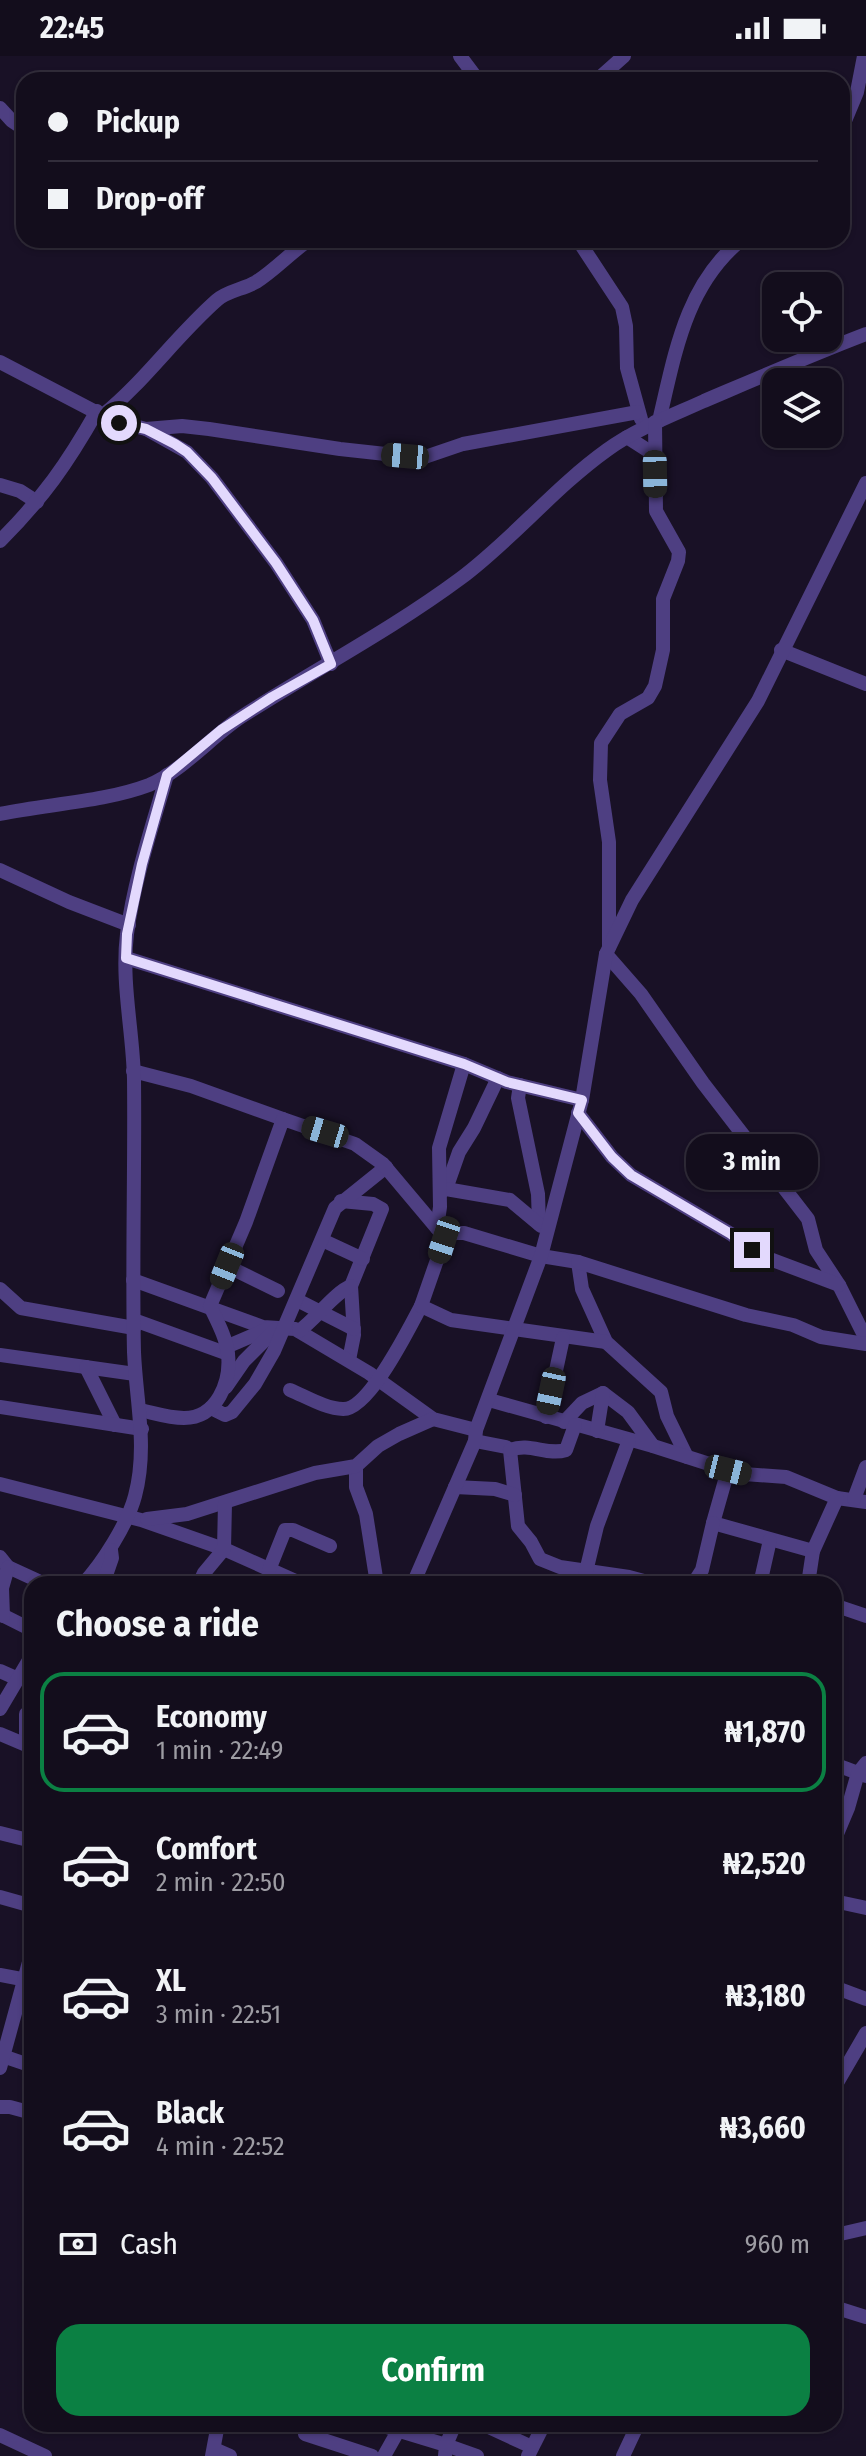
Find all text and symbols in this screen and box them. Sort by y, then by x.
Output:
text: 22:45 [40,10,104,46]
text: Pickup [96,104,180,140]
text: Drop-off [96,181,203,217]
map controls [762,272,842,448]
button: locate [762,272,842,352]
button: layers [762,368,842,448]
route start [101,405,137,441]
car [380,442,430,470]
car [643,450,667,498]
car [299,1114,351,1150]
callout: 3 min [686,1134,818,1190]
text: 3 min [723,1146,781,1177]
car [425,1213,463,1267]
route end [734,1232,770,1268]
car [207,1239,247,1293]
car [534,1365,568,1417]
car [702,1453,754,1487]
text: Choose a ride [56,1602,259,1646]
icon: car [60,1696,132,1768]
text: Economy [156,1699,267,1735]
text: ₦1,870 [724,1714,806,1750]
text: 1 min · 22:49 [156,1735,283,1766]
icon: car [60,1828,132,1900]
text: Comfort [156,1831,257,1867]
text: ₦2,520 [723,1846,806,1882]
text: 2 min · 22:50 [156,1867,286,1898]
icon: car [60,1960,132,2032]
text: XL [156,1963,186,1999]
text: ₦3,180 [725,1978,806,2014]
text: 3 min · 22:51 [156,1999,281,2030]
icon: car [60,2092,132,2164]
text: Black [156,2095,224,2131]
text: ₦3,660 [720,2110,806,2146]
text: 4 min · 22:52 [156,2131,284,2162]
icon: cash [56,2222,100,2266]
text: Cash [120,2226,178,2262]
text: 960 m [745,2229,810,2260]
button: Confirm [56,2324,810,2416]

